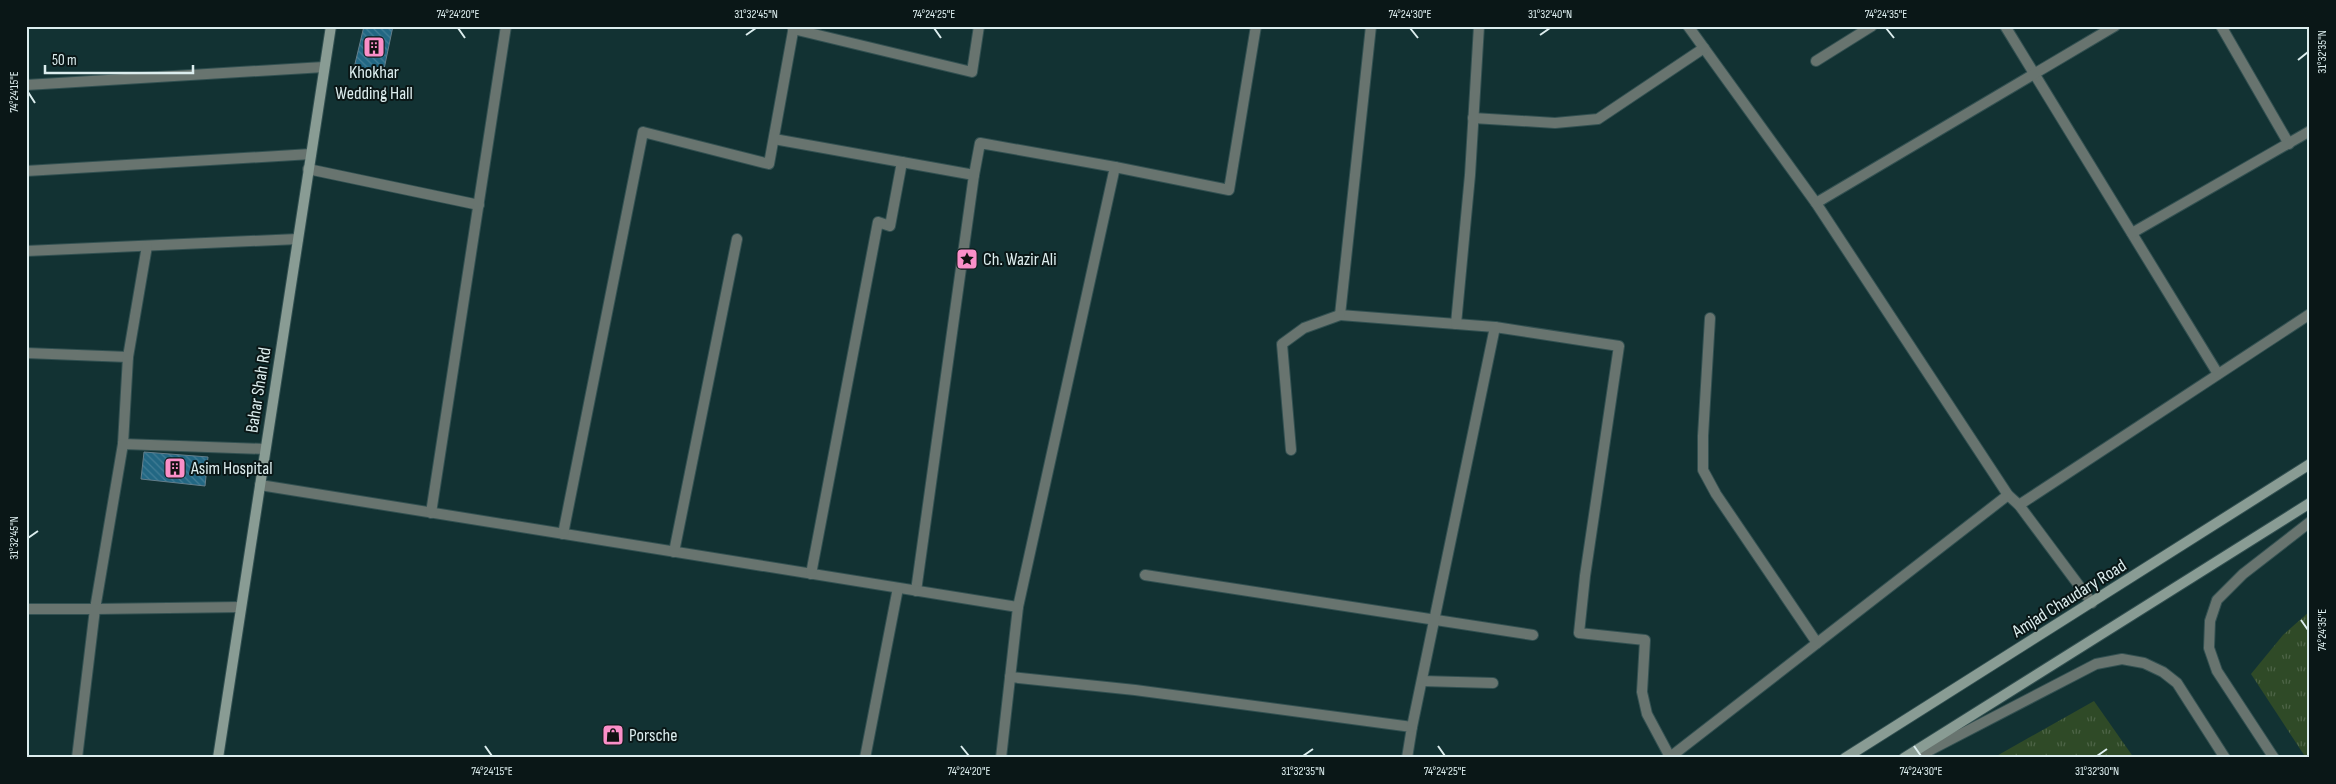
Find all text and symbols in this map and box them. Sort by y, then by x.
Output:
text: 74°24'20"E [437,7,479,22]
text: 31°32'45"N [734,7,778,22]
text: 74°24'25"E [913,7,955,22]
text: 74°24'30"E [1389,7,1432,22]
text: 31°32'40"N [1528,7,1572,22]
text: 74°24'35"E [1865,7,1907,22]
text: 31°32'35"N [2315,30,2330,74]
building icon: Khokhar Wedding Hall [362,35,386,59]
scale bar [45,42,192,74]
text: 50 m [52,51,77,70]
place label: Khokhar Wedding Hall [335,62,413,104]
text: 74°24'15"E [7,71,22,113]
place icon: Ch. Wazir Ali [955,247,979,271]
place label: Ch. Wazir Ali [983,249,1057,270]
street label: Bahar Shah Rd [241,346,276,434]
building icon: Asim Hospital [163,456,187,480]
place label: Asim Hospital [190,458,273,479]
text: 31°32'45"N [7,516,22,560]
street label: Amjad Chaudary Road [2007,555,2130,642]
text: 74°24'35"E [2315,609,2330,651]
shop icon: Porsche [601,723,625,747]
place label: Porsche [629,725,678,746]
text: 74°24'15"E [471,764,513,779]
text: 74°24'20"E [948,764,990,779]
text: 31°32'35"N [1281,764,1325,779]
text: 74°24'25"E [1424,764,1466,779]
text: 74°24'30"E [1900,764,1943,779]
text: 31°32'30"N [2075,764,2119,779]

